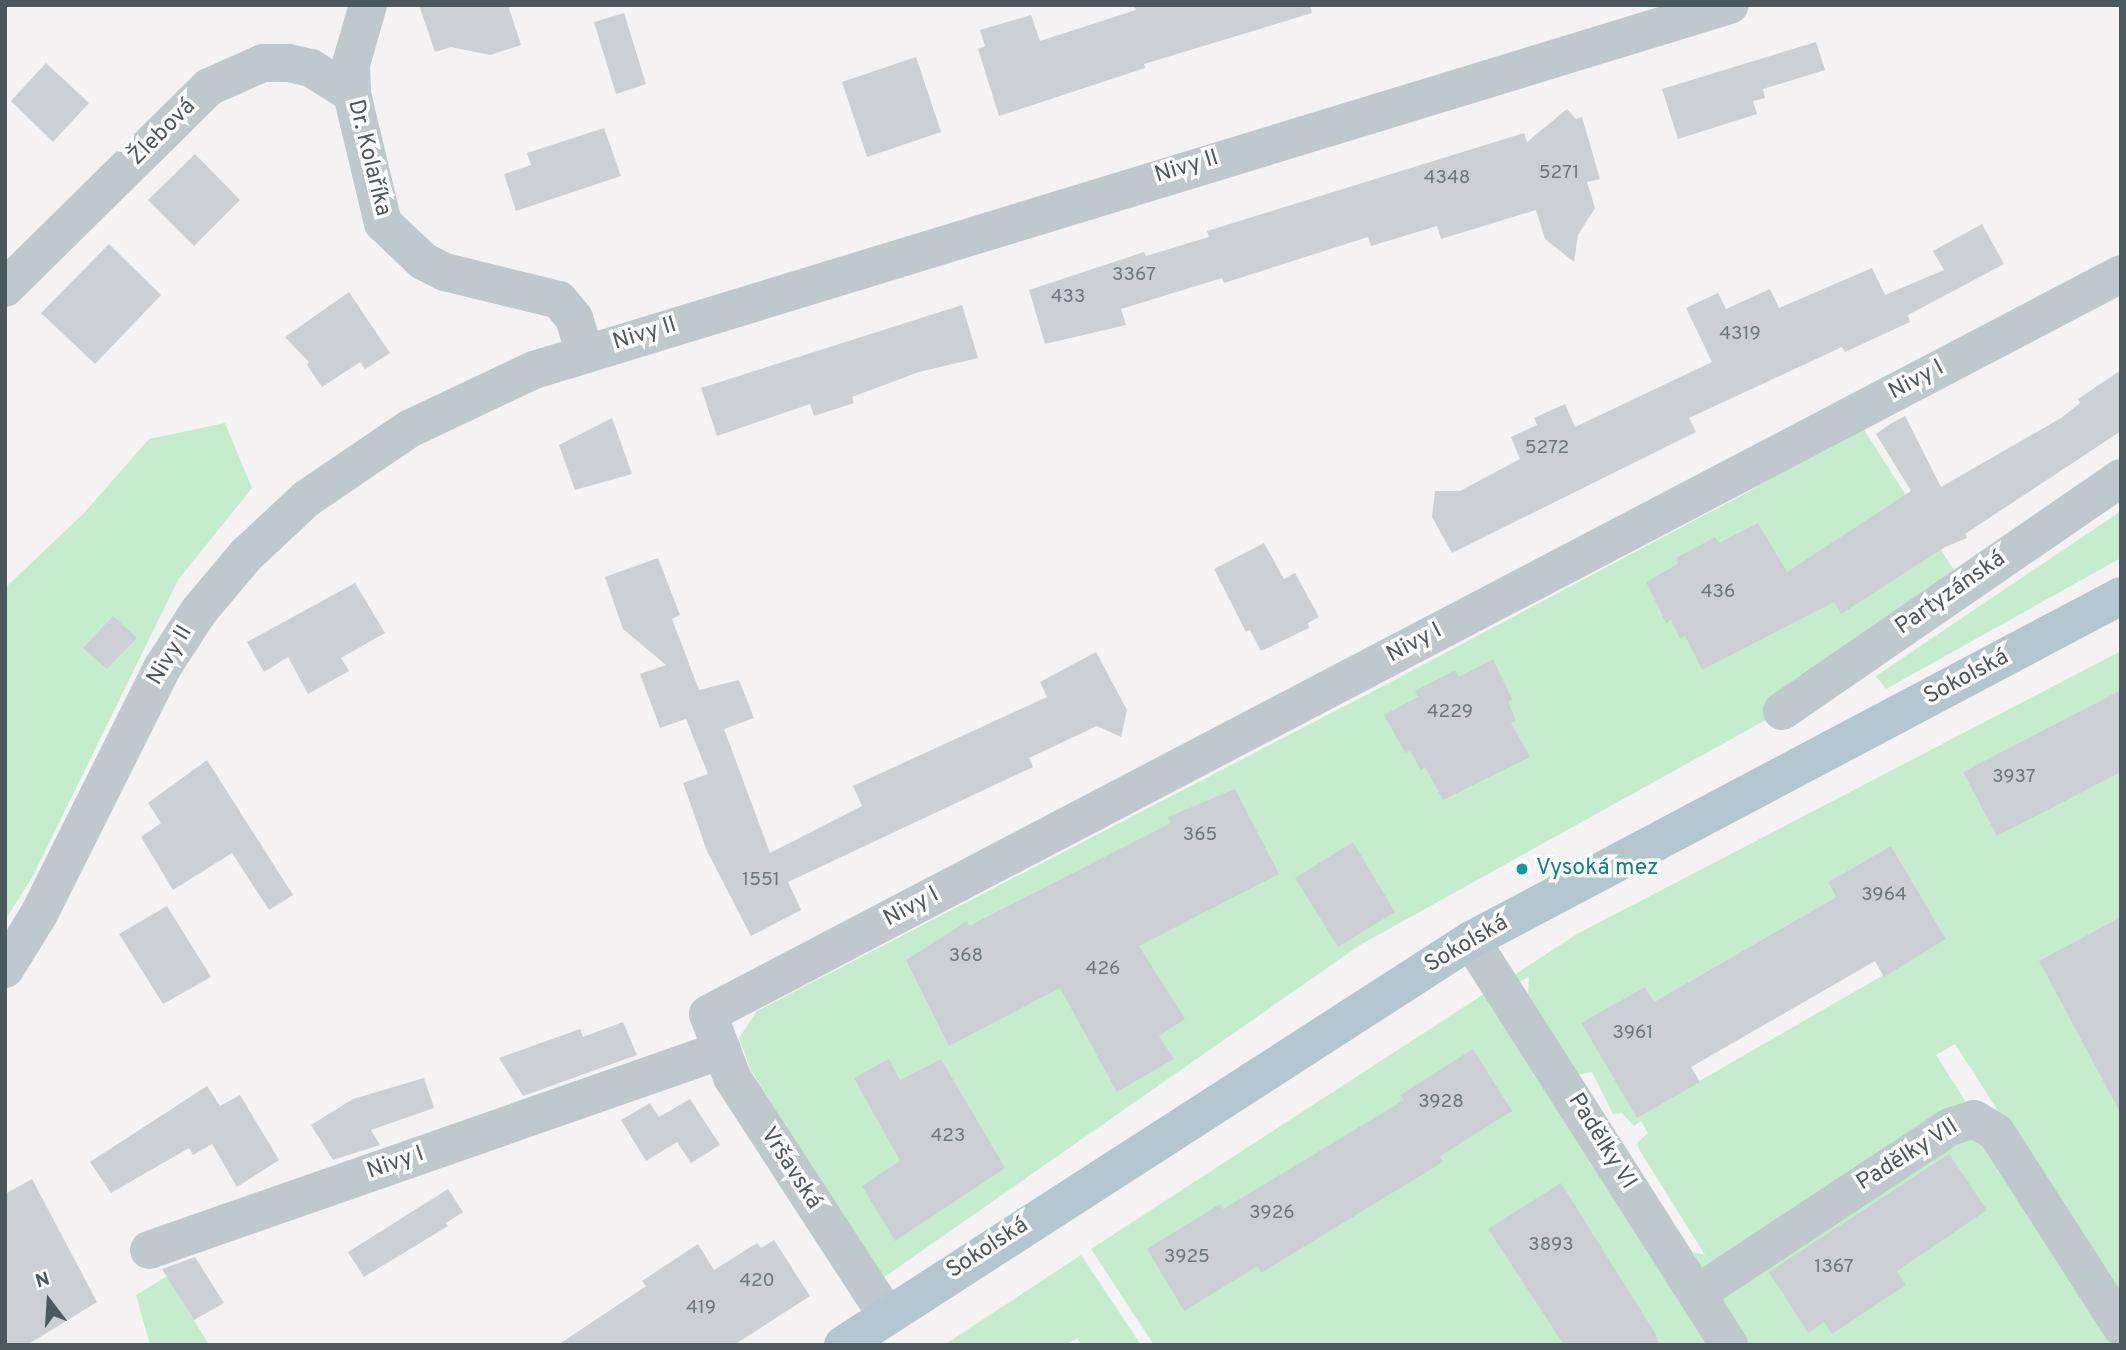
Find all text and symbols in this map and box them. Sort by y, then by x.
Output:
street label: Žlebová [124,94,202,172]
street label: Dr. Kolaříka [340,97,396,219]
street label: Nivy II [1152,145,1222,191]
house number: 5271 [1539,163,1579,185]
house number: 4348 [1424,168,1470,190]
house number: 3367 [1112,265,1156,287]
house number: 433 [1051,287,1085,309]
street label: Nivy II [610,312,680,358]
house number: 4319 [1719,324,1761,346]
street label: Nivy I [1885,355,1949,407]
house number: 5272 [1525,438,1569,460]
street label: Partyzánská [1891,546,2011,642]
house number: 436 [1701,582,1735,604]
street label: Nivy I [1383,618,1447,670]
street label: Nivy II [142,621,200,691]
street label: Sokolská [1920,644,2014,712]
house number: 4229 [1427,702,1473,724]
house number: 3937 [1992,767,2036,789]
house number: 365 [1183,825,1217,847]
place label: Vysoká mez [1536,855,1658,883]
marker: Vysoká mez [1514,861,1530,877]
house number: 1551 [742,870,780,892]
street label: Nivy I [880,882,944,934]
house number: 3964 [1861,885,1907,907]
street label: Sokolská [1420,910,1514,980]
house number: 368 [949,946,983,968]
house number: 426 [1086,959,1120,981]
house number: 3961 [1613,1023,1653,1045]
street label: Padělky VI [1560,1089,1642,1195]
house number: 3928 [1418,1092,1464,1114]
street label: Padělky VII [1852,1114,1964,1198]
street label: Vršavská [753,1123,827,1215]
house number: 423 [931,1126,965,1148]
street label: Nivy I [364,1141,428,1187]
house number: 3926 [1249,1203,1295,1225]
street label: Sokolská [942,1212,1034,1286]
house number: 3893 [1528,1235,1574,1257]
house number: 3925 [1164,1247,1210,1269]
house number: 1367 [1814,1257,1854,1279]
north arrow [14,1266,84,1336]
text: N [33,1267,53,1294]
house number: 420 [739,1271,775,1293]
house number: 419 [686,1298,716,1320]

